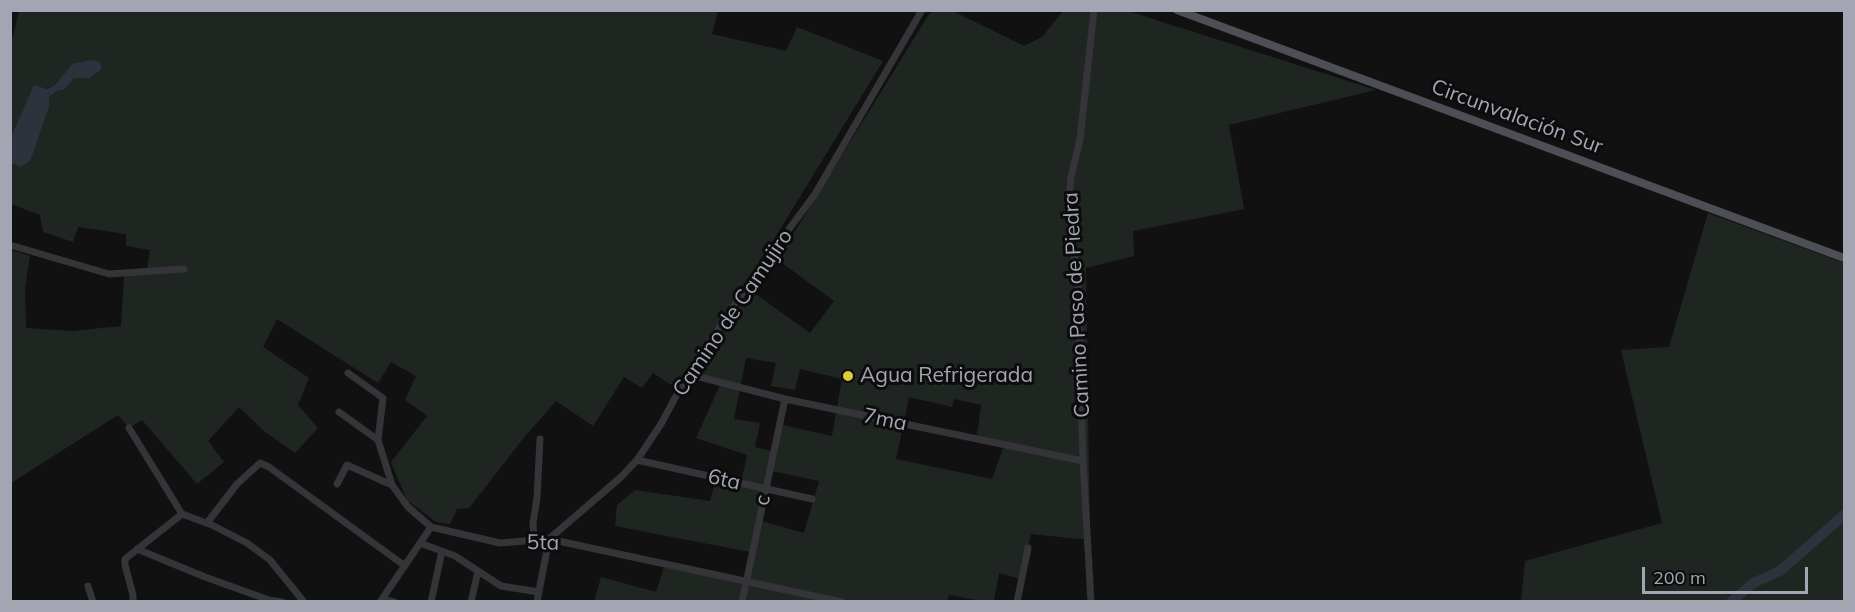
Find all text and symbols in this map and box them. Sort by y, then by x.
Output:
street label: Circunvalación Sur [1428,74,1606,160]
street label: Camino Paso de Piedra [1059,192,1095,418]
street label: Camino de Camujiro [668,225,798,401]
place label: Agua Refrigerada [860,363,1033,389]
marker: Agua Refrigerada [841,369,855,383]
street label: 7ma [861,403,909,437]
street label: 6ta [705,464,743,496]
street label: c [750,492,776,508]
street label: 5ta [527,530,559,556]
scale bar [1645,555,1812,593]
text: 200 m [1653,566,1706,589]

